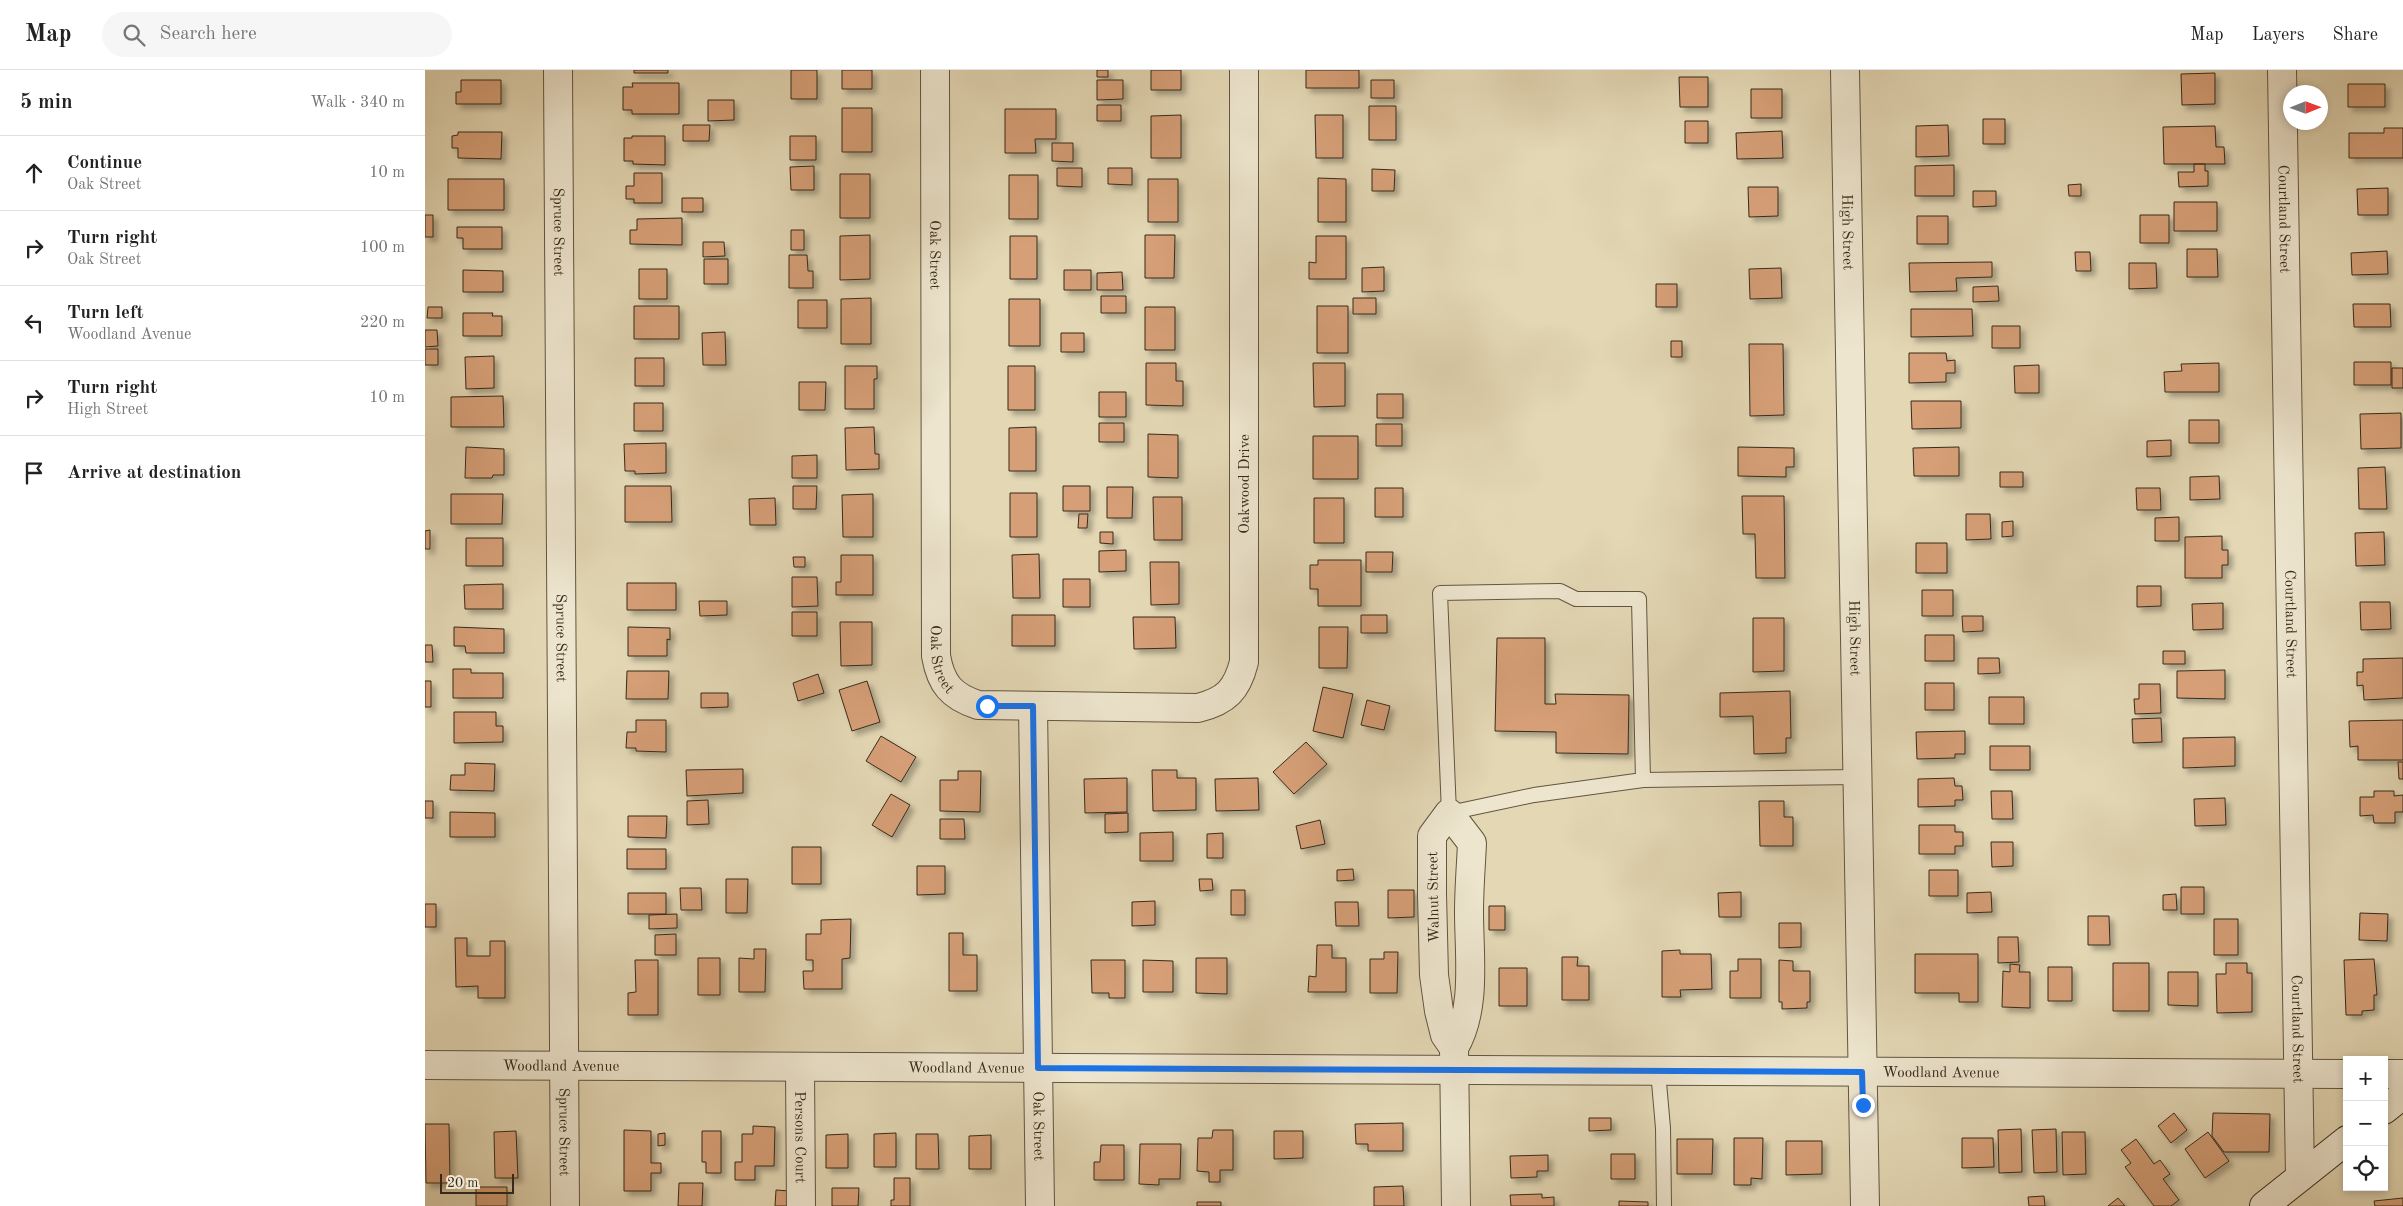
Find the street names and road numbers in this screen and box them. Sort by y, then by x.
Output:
street label: Courtland Street [2275,165,2291,273]
street label: Spruce Street [550,188,565,276]
street label: High Street [1838,194,1855,270]
street label: Oak Street [926,220,941,290]
street label: Oakwood Drive [1238,434,1253,534]
street label: Courtland Street [2281,570,2298,678]
street label: Spruce Street [552,594,568,682]
street label: High Street [1845,600,1862,676]
street label: Oak Street [927,625,956,697]
street label: Walnut Street [1426,851,1443,943]
street label: Courtland Street [2288,975,2304,1083]
street label: Woodland Avenue [503,1059,619,1075]
street label: Woodland Avenue [908,1061,1024,1077]
street label: Woodland Avenue [1883,1066,1999,1081]
street label: Spruce Street [555,1088,571,1176]
street label: Persons Court [791,1091,807,1183]
street label: Oak Street [1029,1091,1045,1161]

